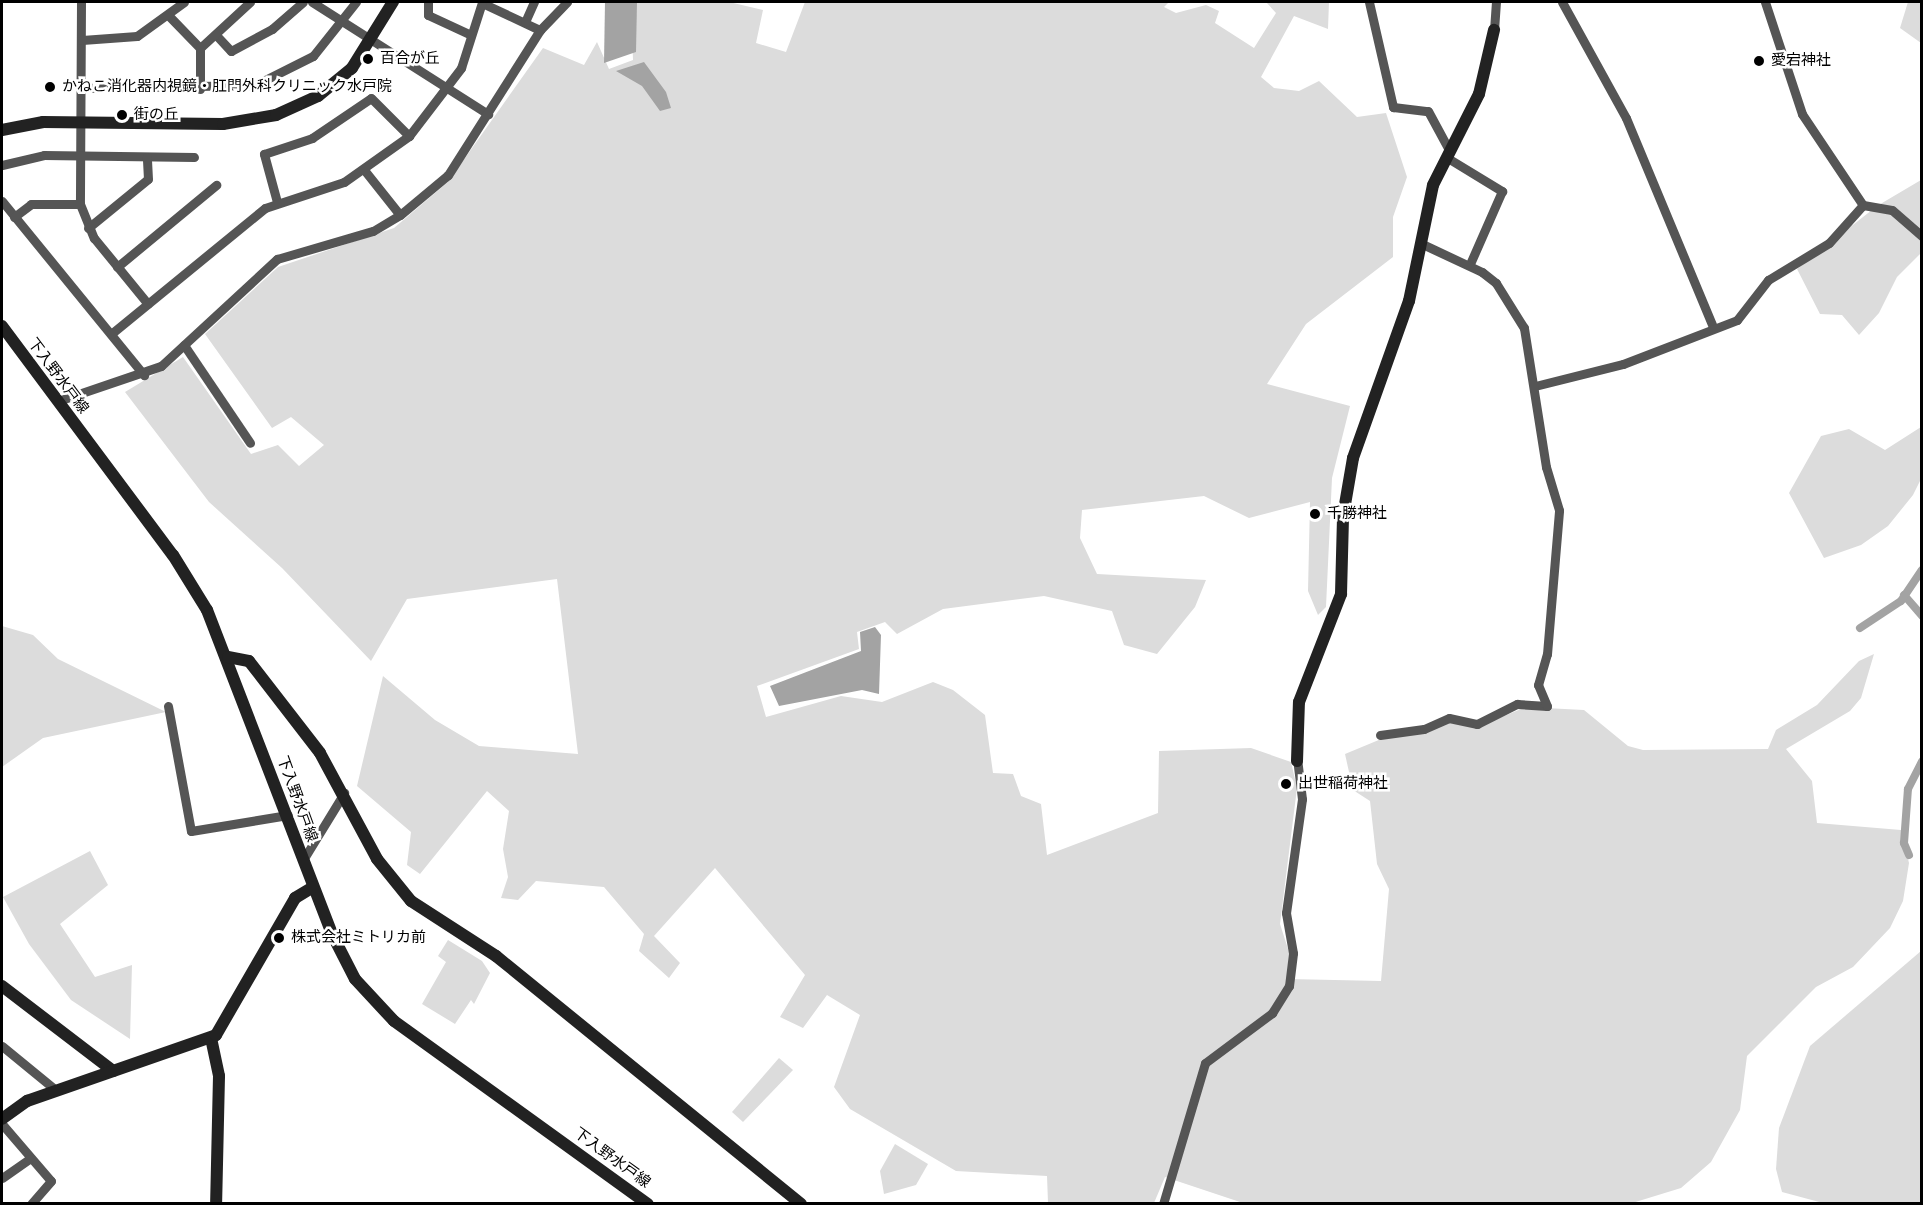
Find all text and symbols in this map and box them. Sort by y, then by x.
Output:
place label: 百合が丘 [380,50,440,68]
marker: 百合が丘 [361,52,375,66]
place label: 愛宕神社 [1771,52,1831,70]
marker: 愛宕神社 [1752,54,1766,68]
place label: かねこ消化器内視鏡・肛門外科クリニック水戸院 [62,78,392,96]
marker: かねこ消化器内視鏡・肛門外科クリニック水戸院 [43,80,57,94]
place label: 街の丘 [134,106,179,124]
marker: 街の丘 [115,108,129,122]
street label: 下入野水戸線 [24,335,92,417]
place label: 千勝神社 [1327,505,1387,523]
marker: 千勝神社 [1308,507,1322,521]
street label: 下入野水戸線 [273,754,321,844]
place label: 出世稲荷神社 [1298,775,1388,793]
marker: 出世稲荷神社 [1279,777,1293,791]
place label: 株式会社ミトリカ前 [291,929,426,947]
marker: 株式会社ミトリカ前 [272,931,286,945]
street label: 下入野水戸線 [570,1124,654,1192]

